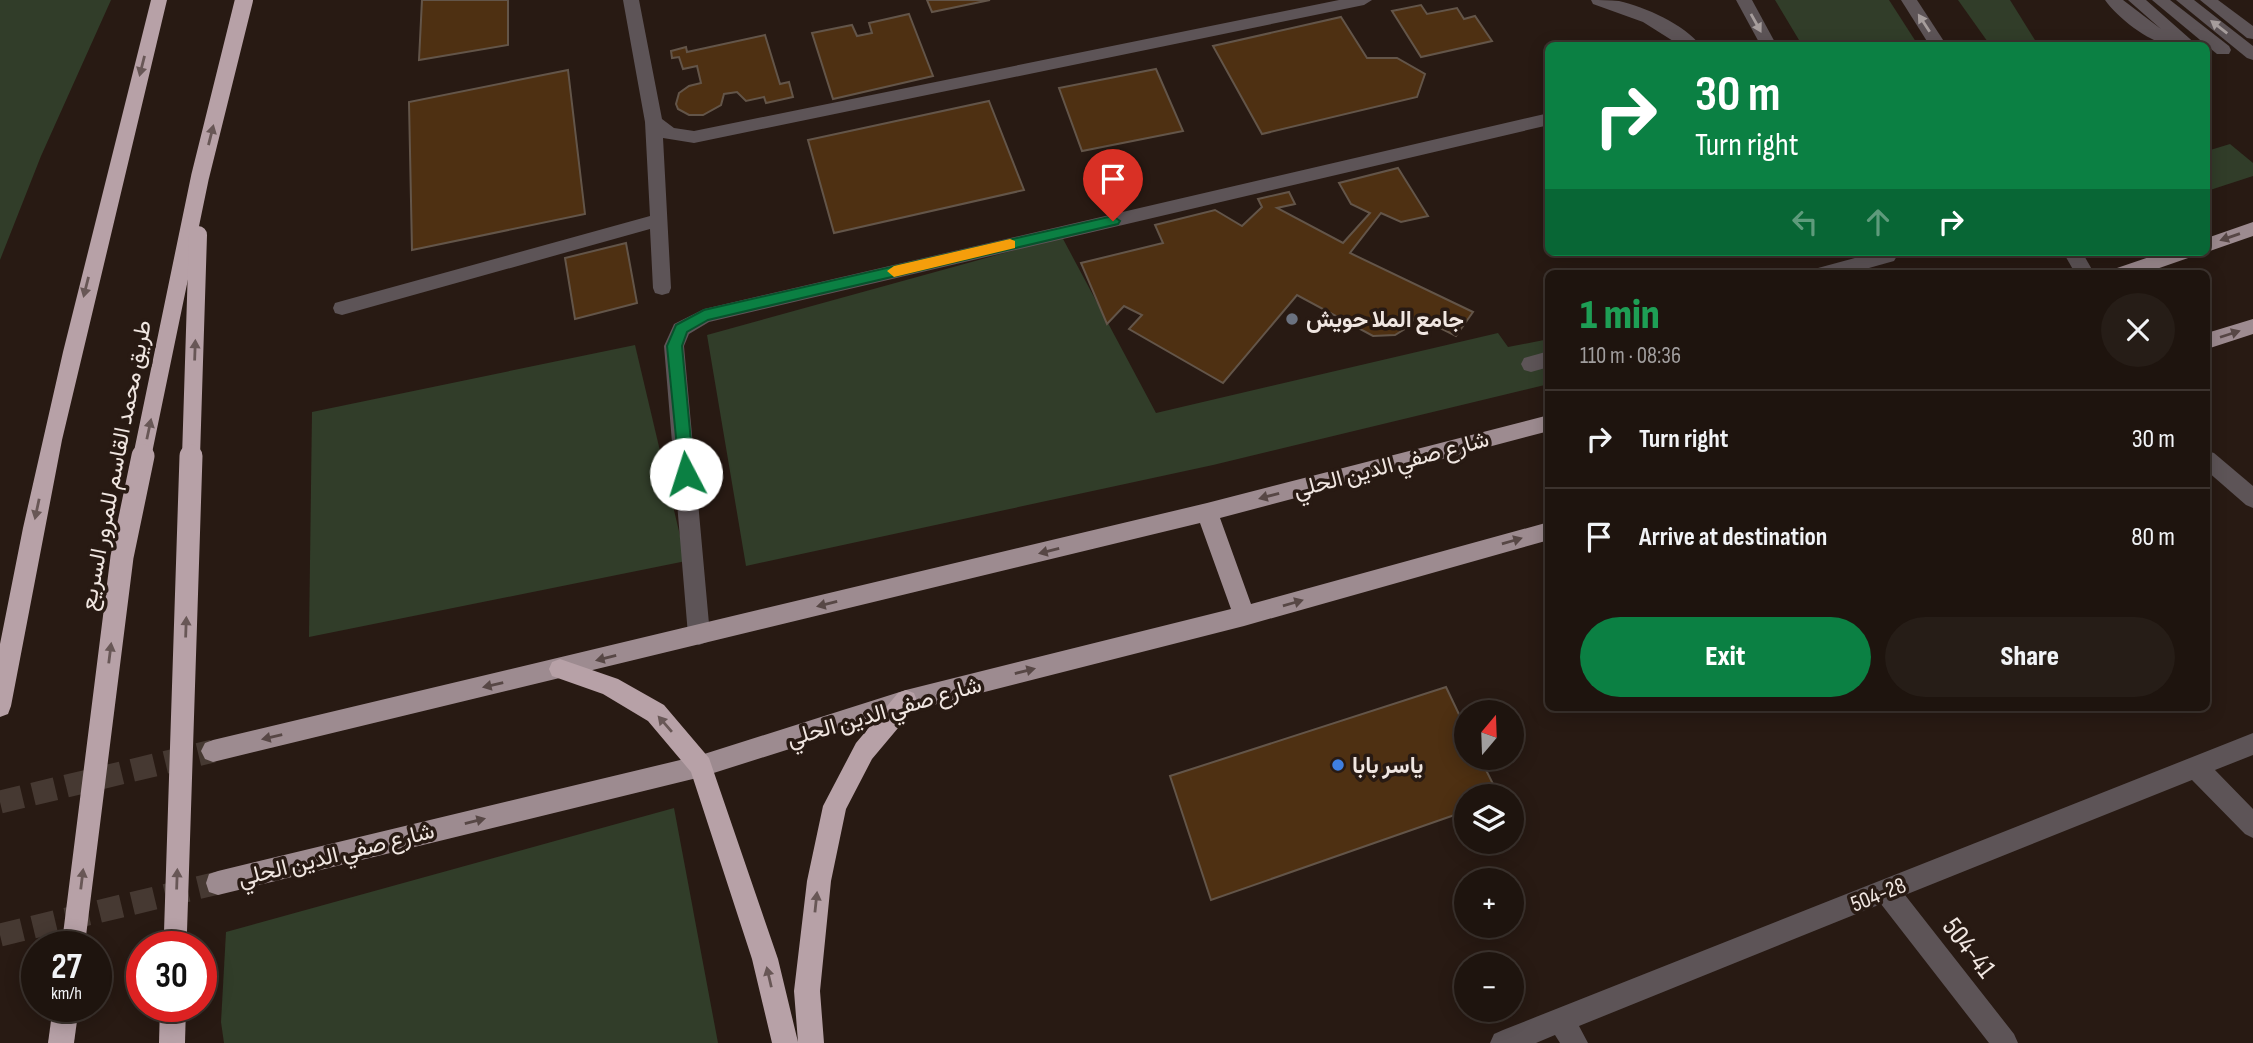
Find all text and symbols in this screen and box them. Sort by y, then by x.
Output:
one-way arrow [1750,13,1762,32]
one-way arrow [1918,13,1931,32]
one-way arrow [2210,19,2228,34]
one-way arrow [136,55,147,77]
text: 30 m [1695,66,1780,125]
icon: right [1580,70,1671,161]
one-way arrow [206,124,217,146]
text: Turn right [1695,126,1799,165]
pin [1083,149,1143,221]
icon: arrive [1094,160,1132,198]
icon: left [1786,203,1824,241]
icon: ahead [1859,203,1897,241]
icon: right [1932,203,1970,241]
one-way arrow [2219,232,2240,243]
one-way arrow [80,276,91,298]
text: 1 min [1580,290,1660,341]
button: close [2101,293,2175,367]
place label: جامع الملا حويش [1306,306,1464,335]
marker: جامع الملا حويش [1284,311,1300,327]
street label: طريق محمد القاسم للمرور السريع [74,318,159,613]
one-way arrow [2220,328,2241,339]
one-way arrow [189,339,200,361]
text: 110 m · 08:36 [1580,342,1681,370]
one-way arrow [143,418,154,440]
icon: right [1580,420,1618,458]
text: Turn right [1639,424,1728,455]
text: 30 m [2132,424,2175,455]
street label: شارع صفي الدين الحلي [1290,425,1493,508]
position arrow [649,437,723,511]
one-way arrow [1258,491,1280,502]
one-way arrow [32,498,43,520]
icon: arrive [1580,518,1618,556]
text: Arrive at destination [1639,522,1827,553]
text: 80 m [2131,522,2175,553]
one-way arrow [1502,536,1523,546]
one-way arrow [1038,545,1060,556]
one-way arrow [1283,597,1304,607]
one-way arrow [816,599,838,610]
one-way arrow [180,615,191,637]
button: Exit [1580,617,1871,697]
button: Share [1885,617,2175,697]
one-way arrow [105,642,116,664]
one-way arrow [595,653,617,664]
one-way arrow [1014,665,1036,676]
street label: شارع صفي الدين الحلي [784,671,986,757]
one-way arrow [482,680,504,691]
north arrow [1454,700,1524,770]
map controls [1454,700,1524,1022]
one-way arrow [658,716,673,733]
one-way arrow [261,732,283,743]
place label: ياسر بابا [1352,752,1423,780]
marker: ياسر بابا [1330,757,1346,773]
button: layers [1454,784,1524,854]
one-way arrow [464,815,486,826]
street label: شارع صفي الدين الحلي [235,817,438,897]
one-way arrow [172,867,183,889]
one-way arrow [76,868,87,890]
button: + [1454,868,1524,938]
street label: 504-28 [1847,871,1910,919]
one-way arrow [811,891,822,913]
street label: 504-41 [1935,911,2003,985]
speed limit sign: 30 [126,931,217,1022]
text: 27 [51,946,82,989]
button: − [1454,952,1524,1022]
one-way arrow [763,966,774,988]
text: km/h [51,983,82,1004]

